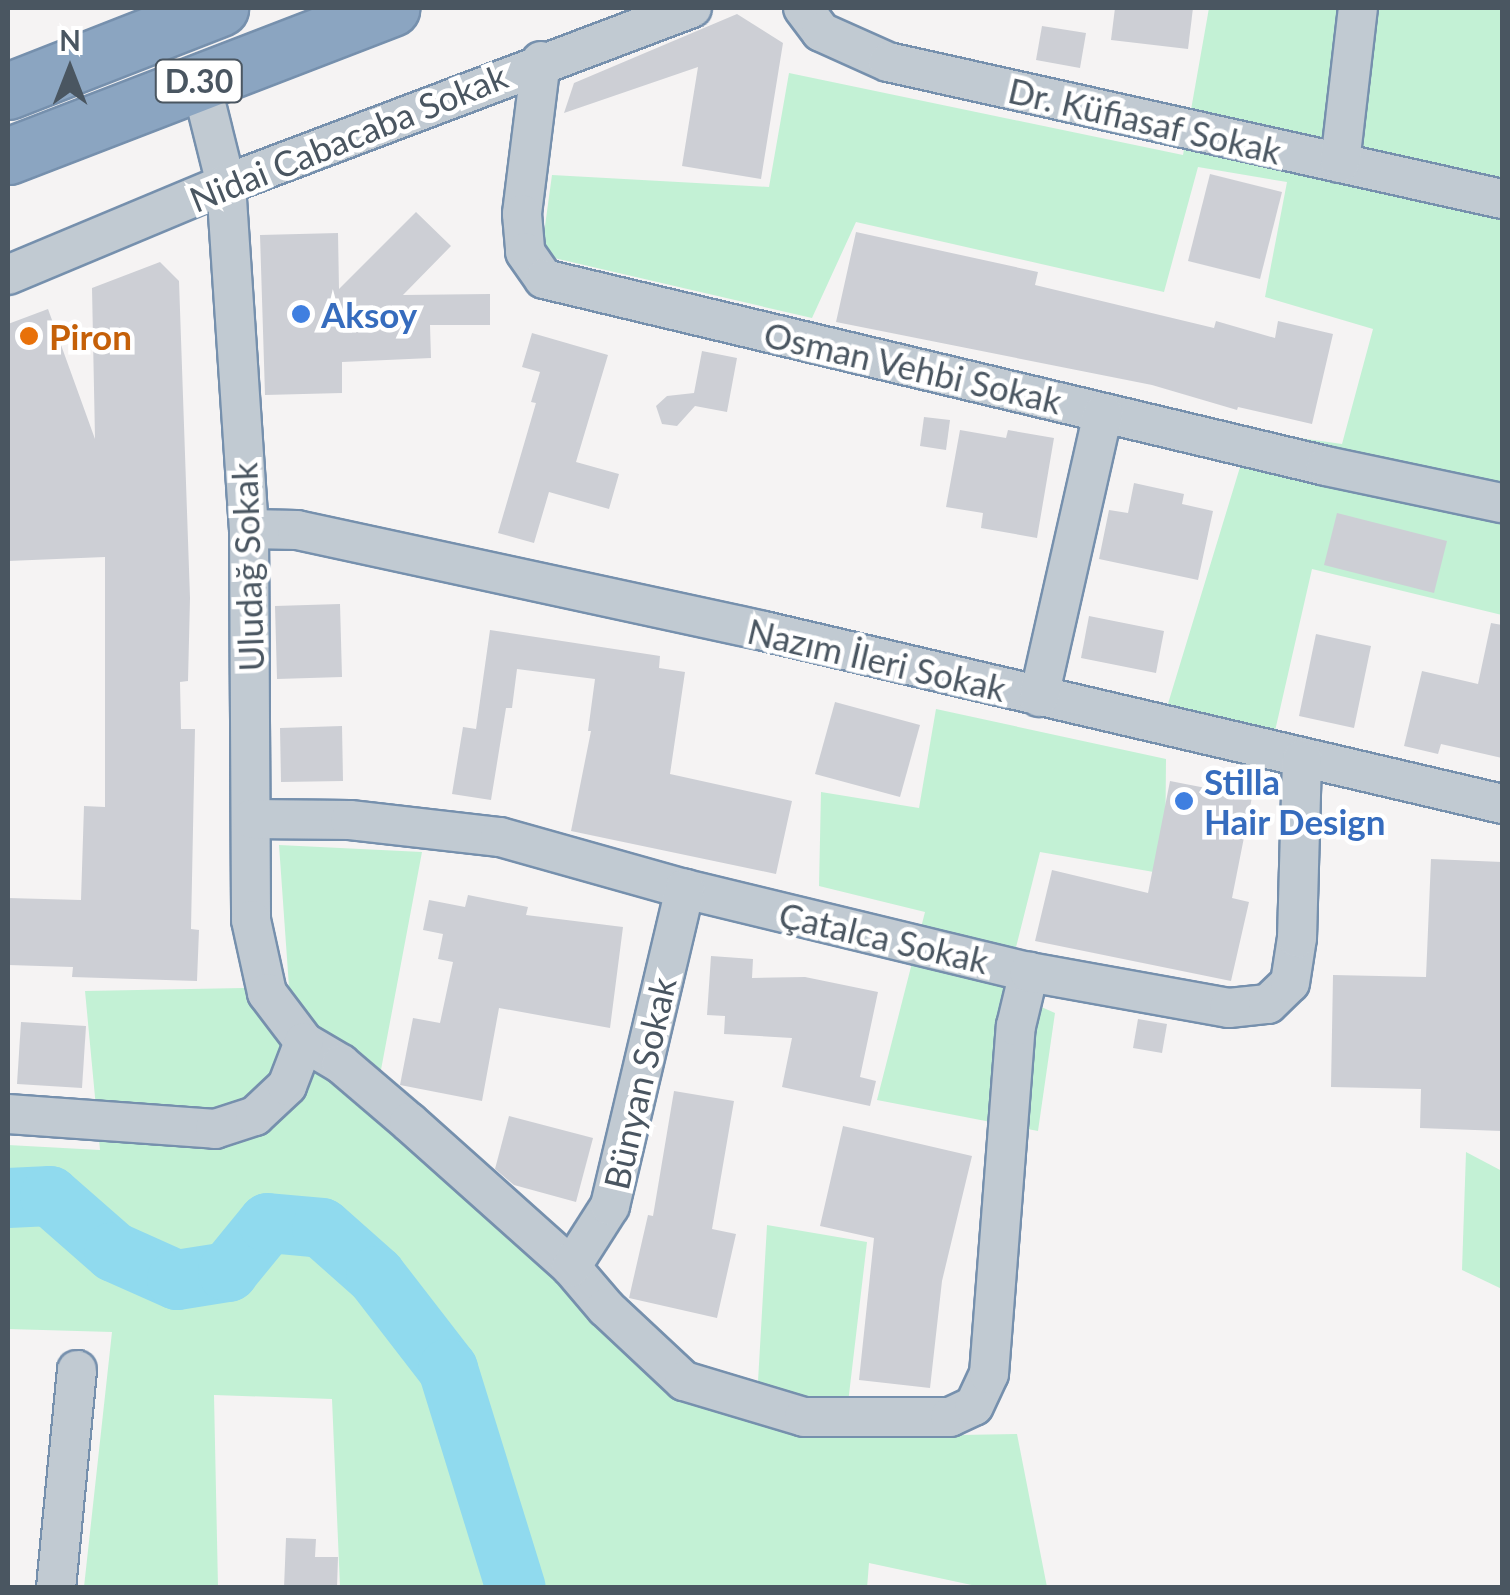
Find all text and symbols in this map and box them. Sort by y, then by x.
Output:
north arrow [20,20,120,120]
text: N [59,23,81,57]
road number: D.30 [154,54,244,108]
street label: Nidai Cabacaba Sokak [183,54,513,220]
street label: Dr. Küfiasaf Sokak [1004,68,1286,172]
place label: Aksoy [321,293,417,335]
marker: Aksoy [290,303,312,325]
street label: Osman Vehbi Sokak [760,312,1066,422]
place label: Piron [49,315,132,357]
marker: Piron [18,325,40,347]
street label: Uludağ Sokak [222,462,272,672]
street label: Nazım İleri Sokak [744,609,1010,709]
place label: Stilla Hair Design [1204,760,1386,842]
marker: Stilla Hair Design [1173,790,1195,812]
street label: Çatalca Sokak [775,893,993,981]
street label: Bünyan Sokak [594,973,684,1193]

